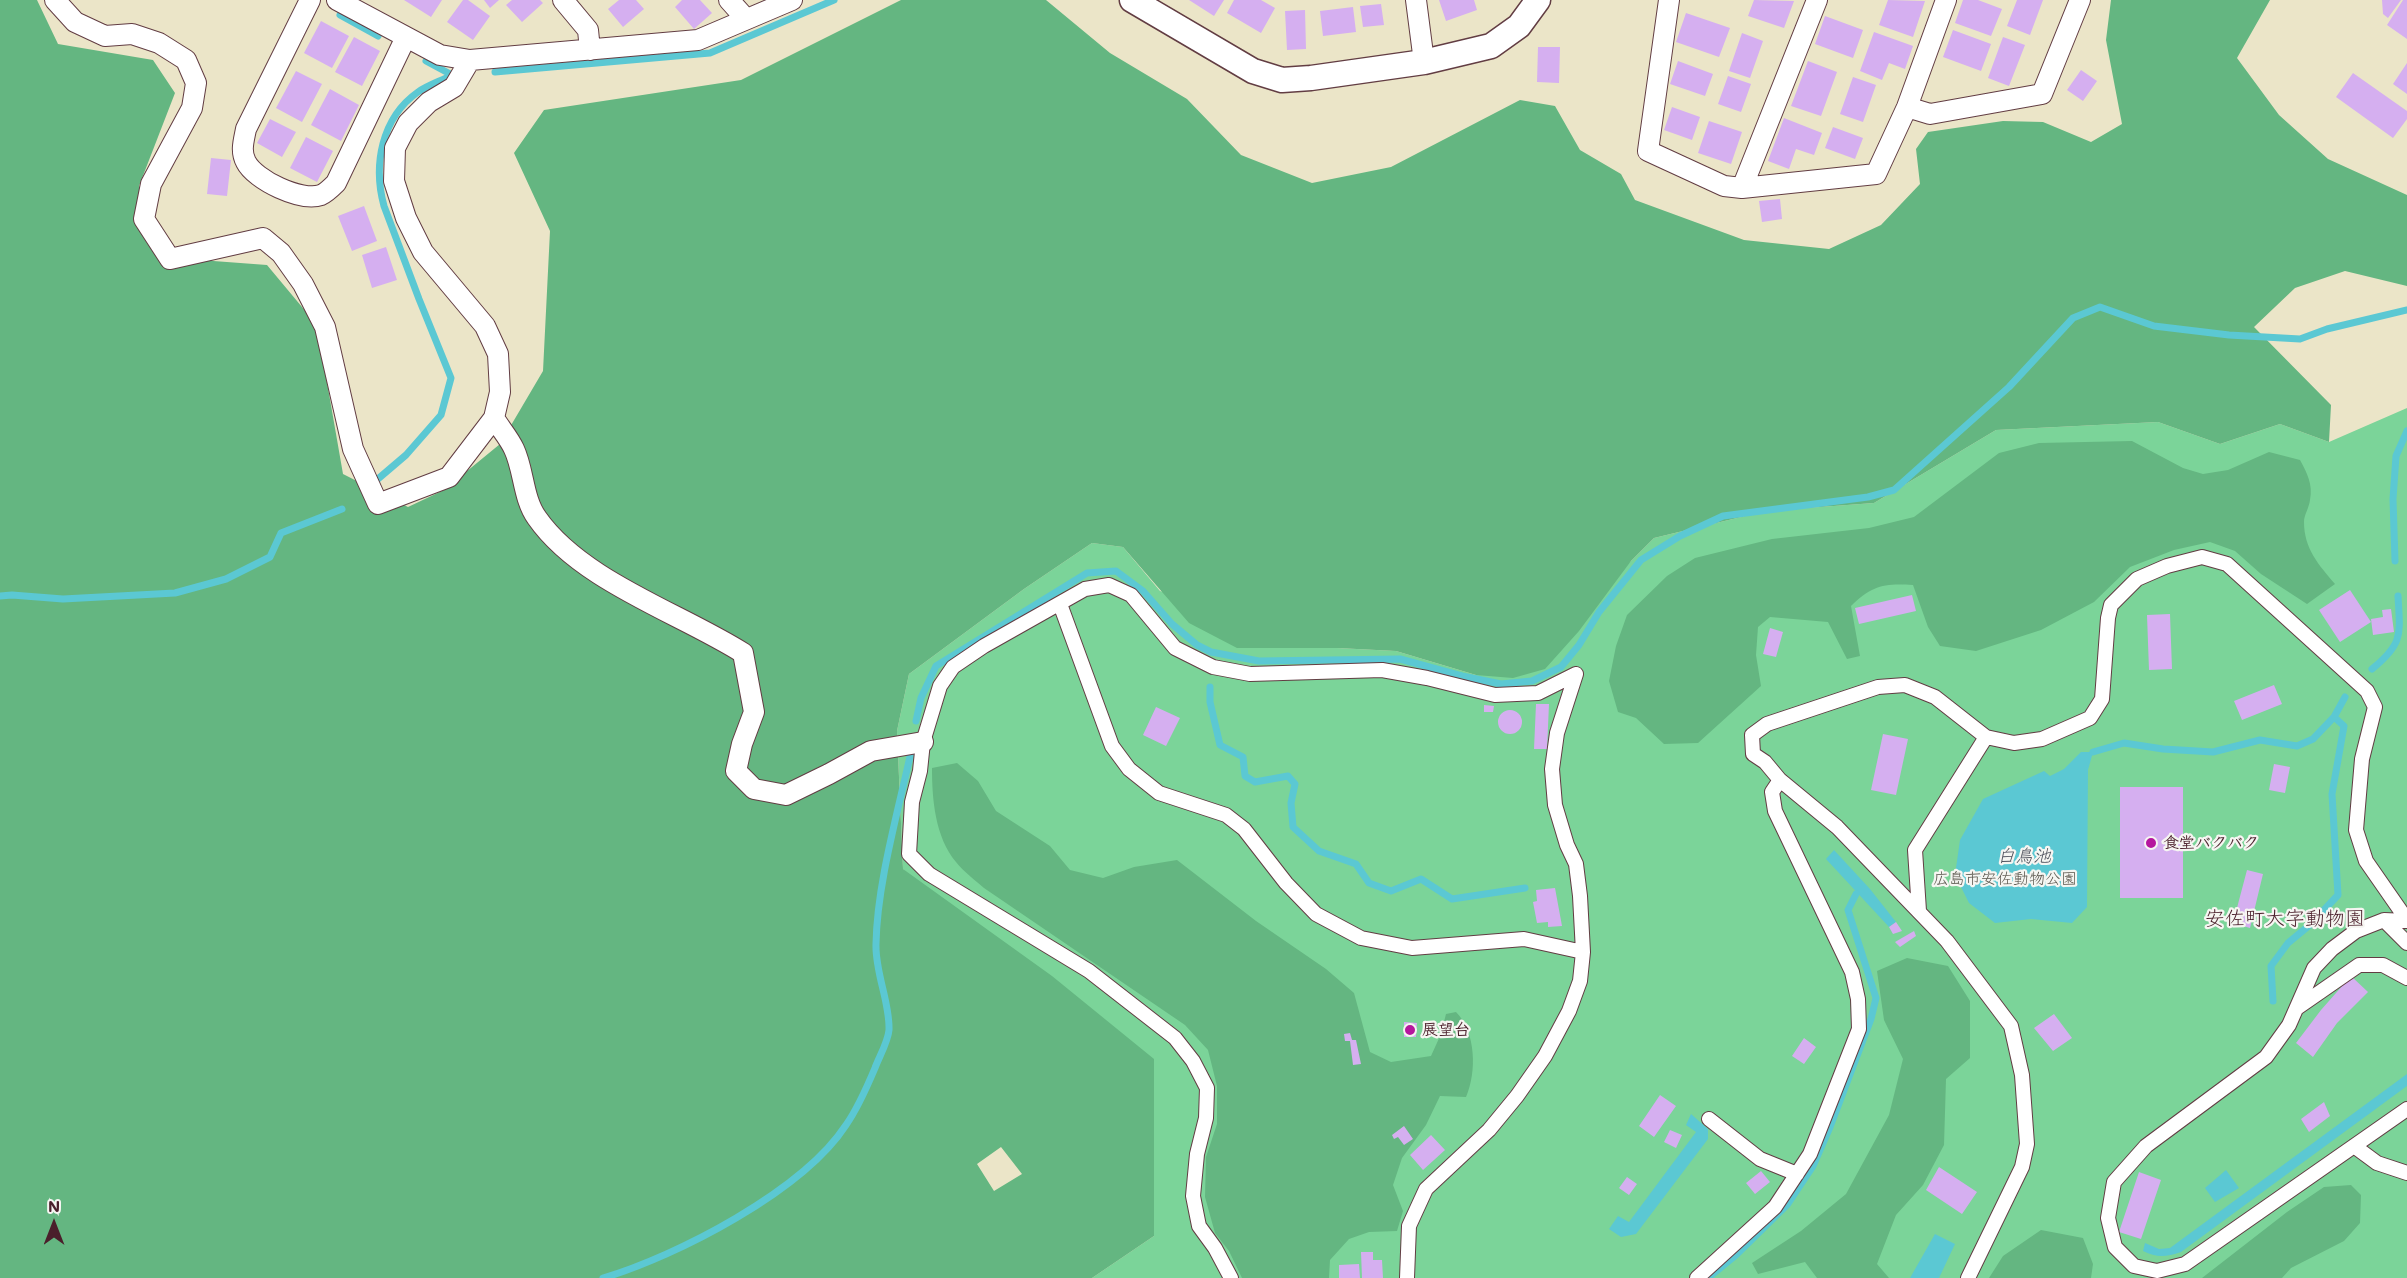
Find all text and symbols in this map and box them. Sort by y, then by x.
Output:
place label: 食堂バクバク [2163,833,2259,853]
marker: 食堂バクバク [2144,836,2158,850]
water label: 白鳥池 [1997,845,2051,867]
park label: 広島市安佐動物公園 [1933,869,2077,889]
district label: 安佐町大字動物園 [2205,907,2365,931]
place label: 展望台 [1422,1020,1470,1040]
marker: 展望台 [1403,1023,1417,1037]
north arrow [24,1194,84,1254]
text: N [48,1195,60,1216]

